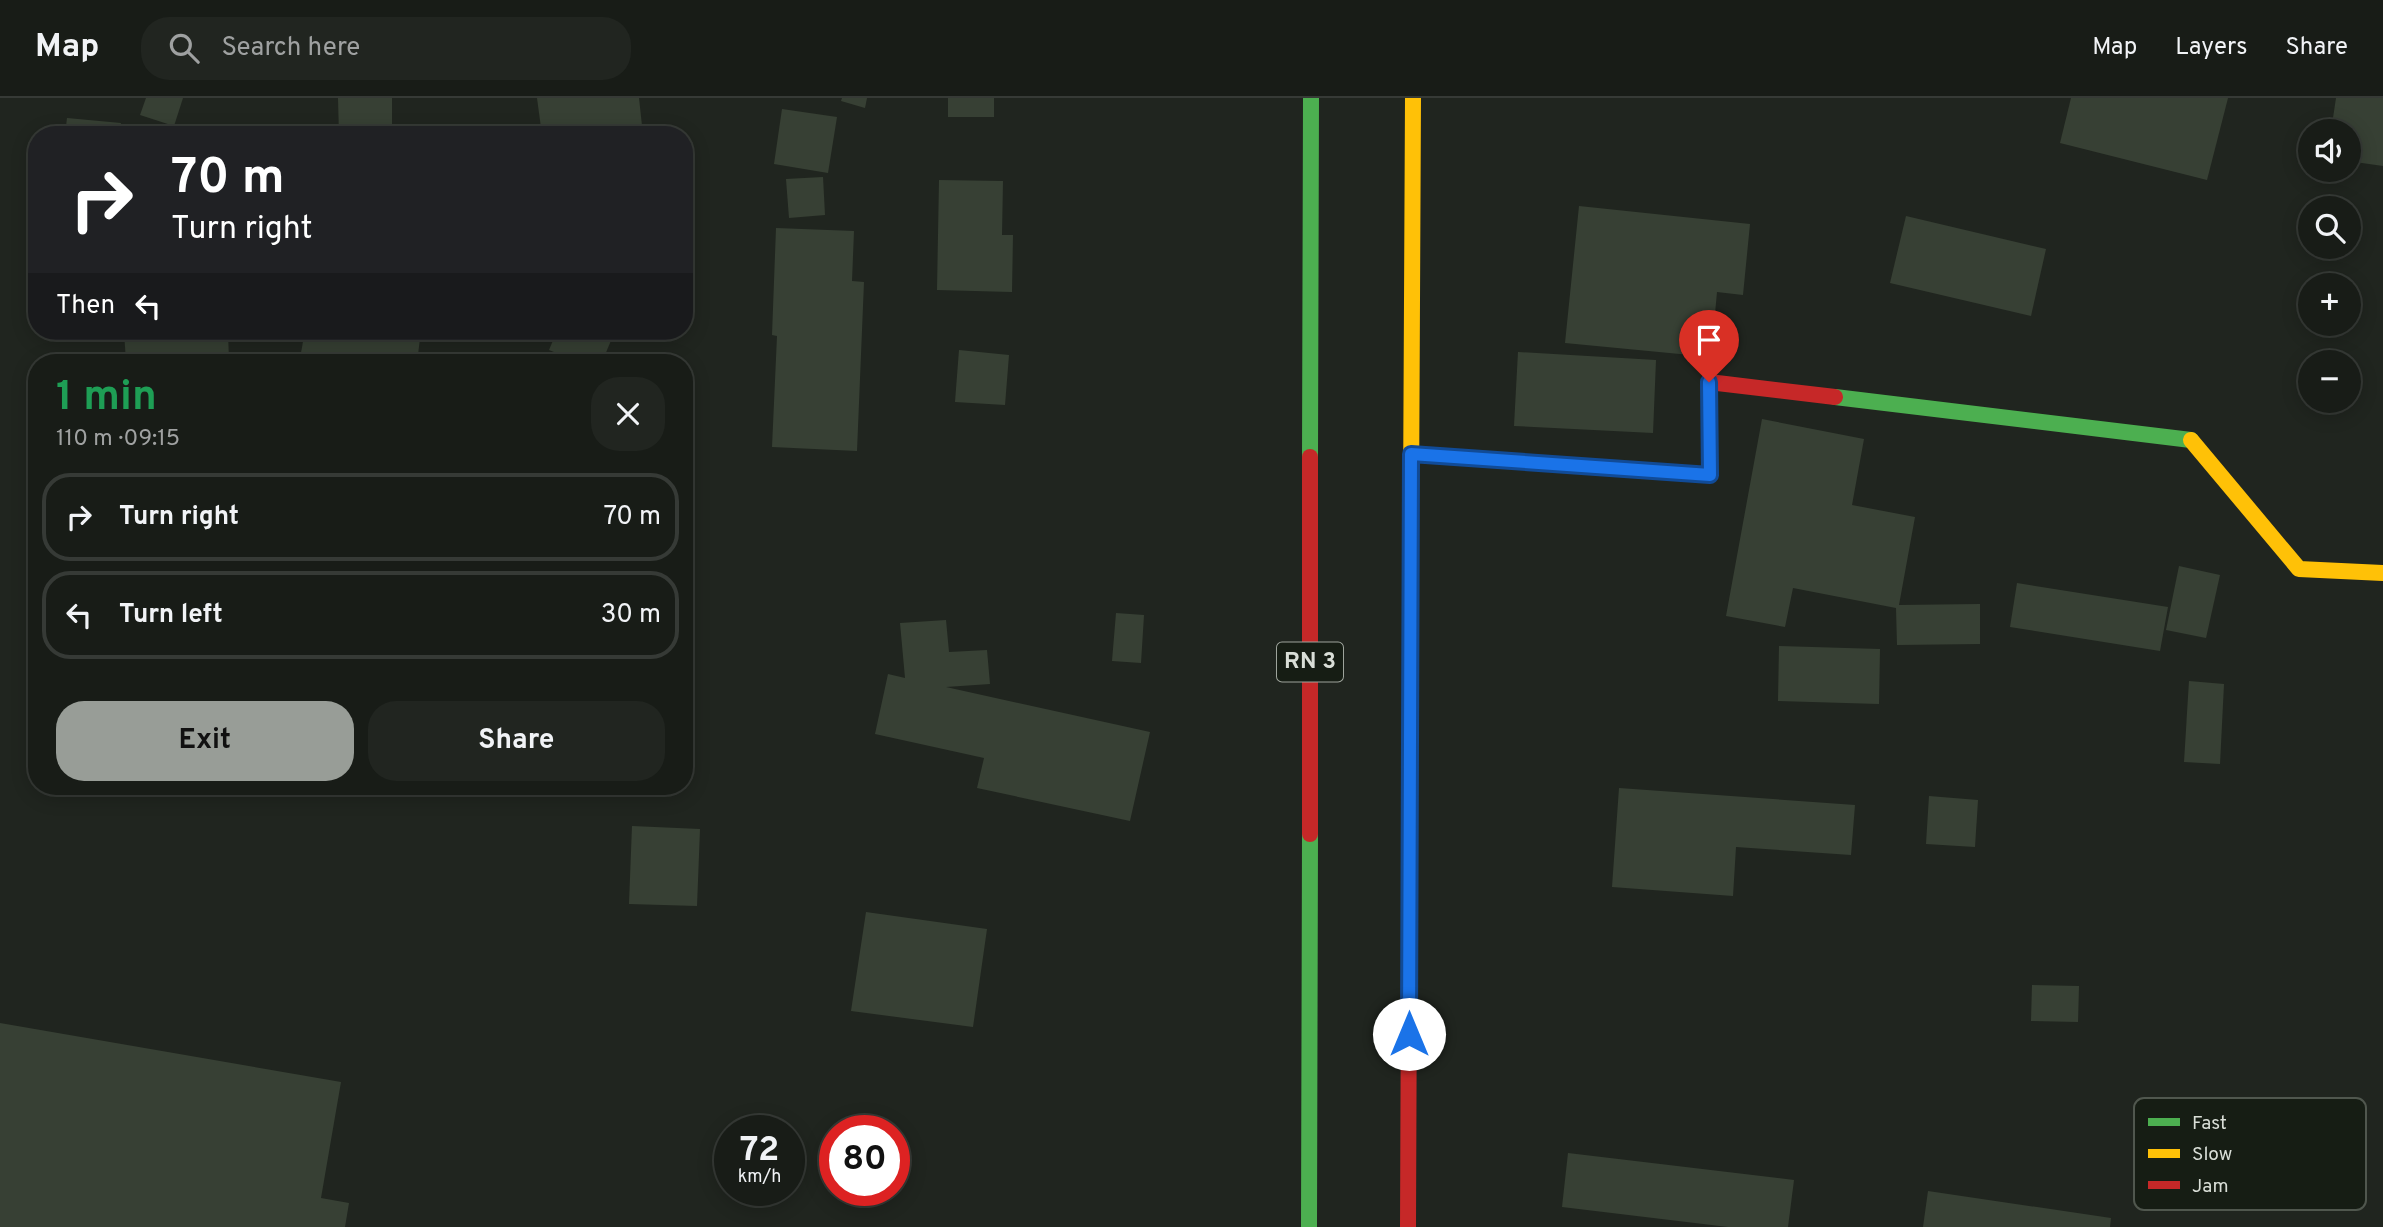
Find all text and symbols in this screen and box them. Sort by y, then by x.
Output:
search box [141,17,631,80]
text: Map [35,27,99,69]
icon: search [165,29,203,67]
text: Search here [221,32,360,65]
text: Map [2092,33,2137,63]
text: Layers [2175,33,2247,63]
text: Share [2285,33,2348,63]
map controls [2298,119,2361,413]
button: sound [2298,119,2361,182]
text: 70 m [171,149,285,211]
icon: right [56,154,147,245]
button: search [2298,196,2361,259]
text: Turn right [171,210,313,250]
button: + [2298,273,2361,336]
icon: left [129,287,167,325]
text: Then [56,290,115,323]
pin [1679,310,1739,382]
icon: arrive [1690,321,1728,359]
button: − [2298,350,2361,413]
text: 1 min [56,372,157,425]
button: close [591,377,665,451]
text: 110 m · 09:15 [56,425,180,454]
icon: right [60,498,98,536]
text: Turn right [119,501,239,534]
text: 70 m [603,501,661,534]
icon: left [60,596,98,634]
text: Turn left [119,599,223,632]
text: 30 m [601,599,661,632]
road number: RN 3 [1277,642,1343,682]
button: Exit [56,701,354,781]
button: Share [368,701,665,781]
position arrow [1372,997,1446,1071]
legend [2134,1098,2366,1210]
text: Fast [2192,1112,2227,1136]
speed limit sign: 80 [819,1115,910,1206]
text: 72 [740,1129,779,1173]
text: Slow [2192,1143,2232,1167]
text: km/h [738,1166,781,1189]
text: Jam [2192,1175,2229,1199]

